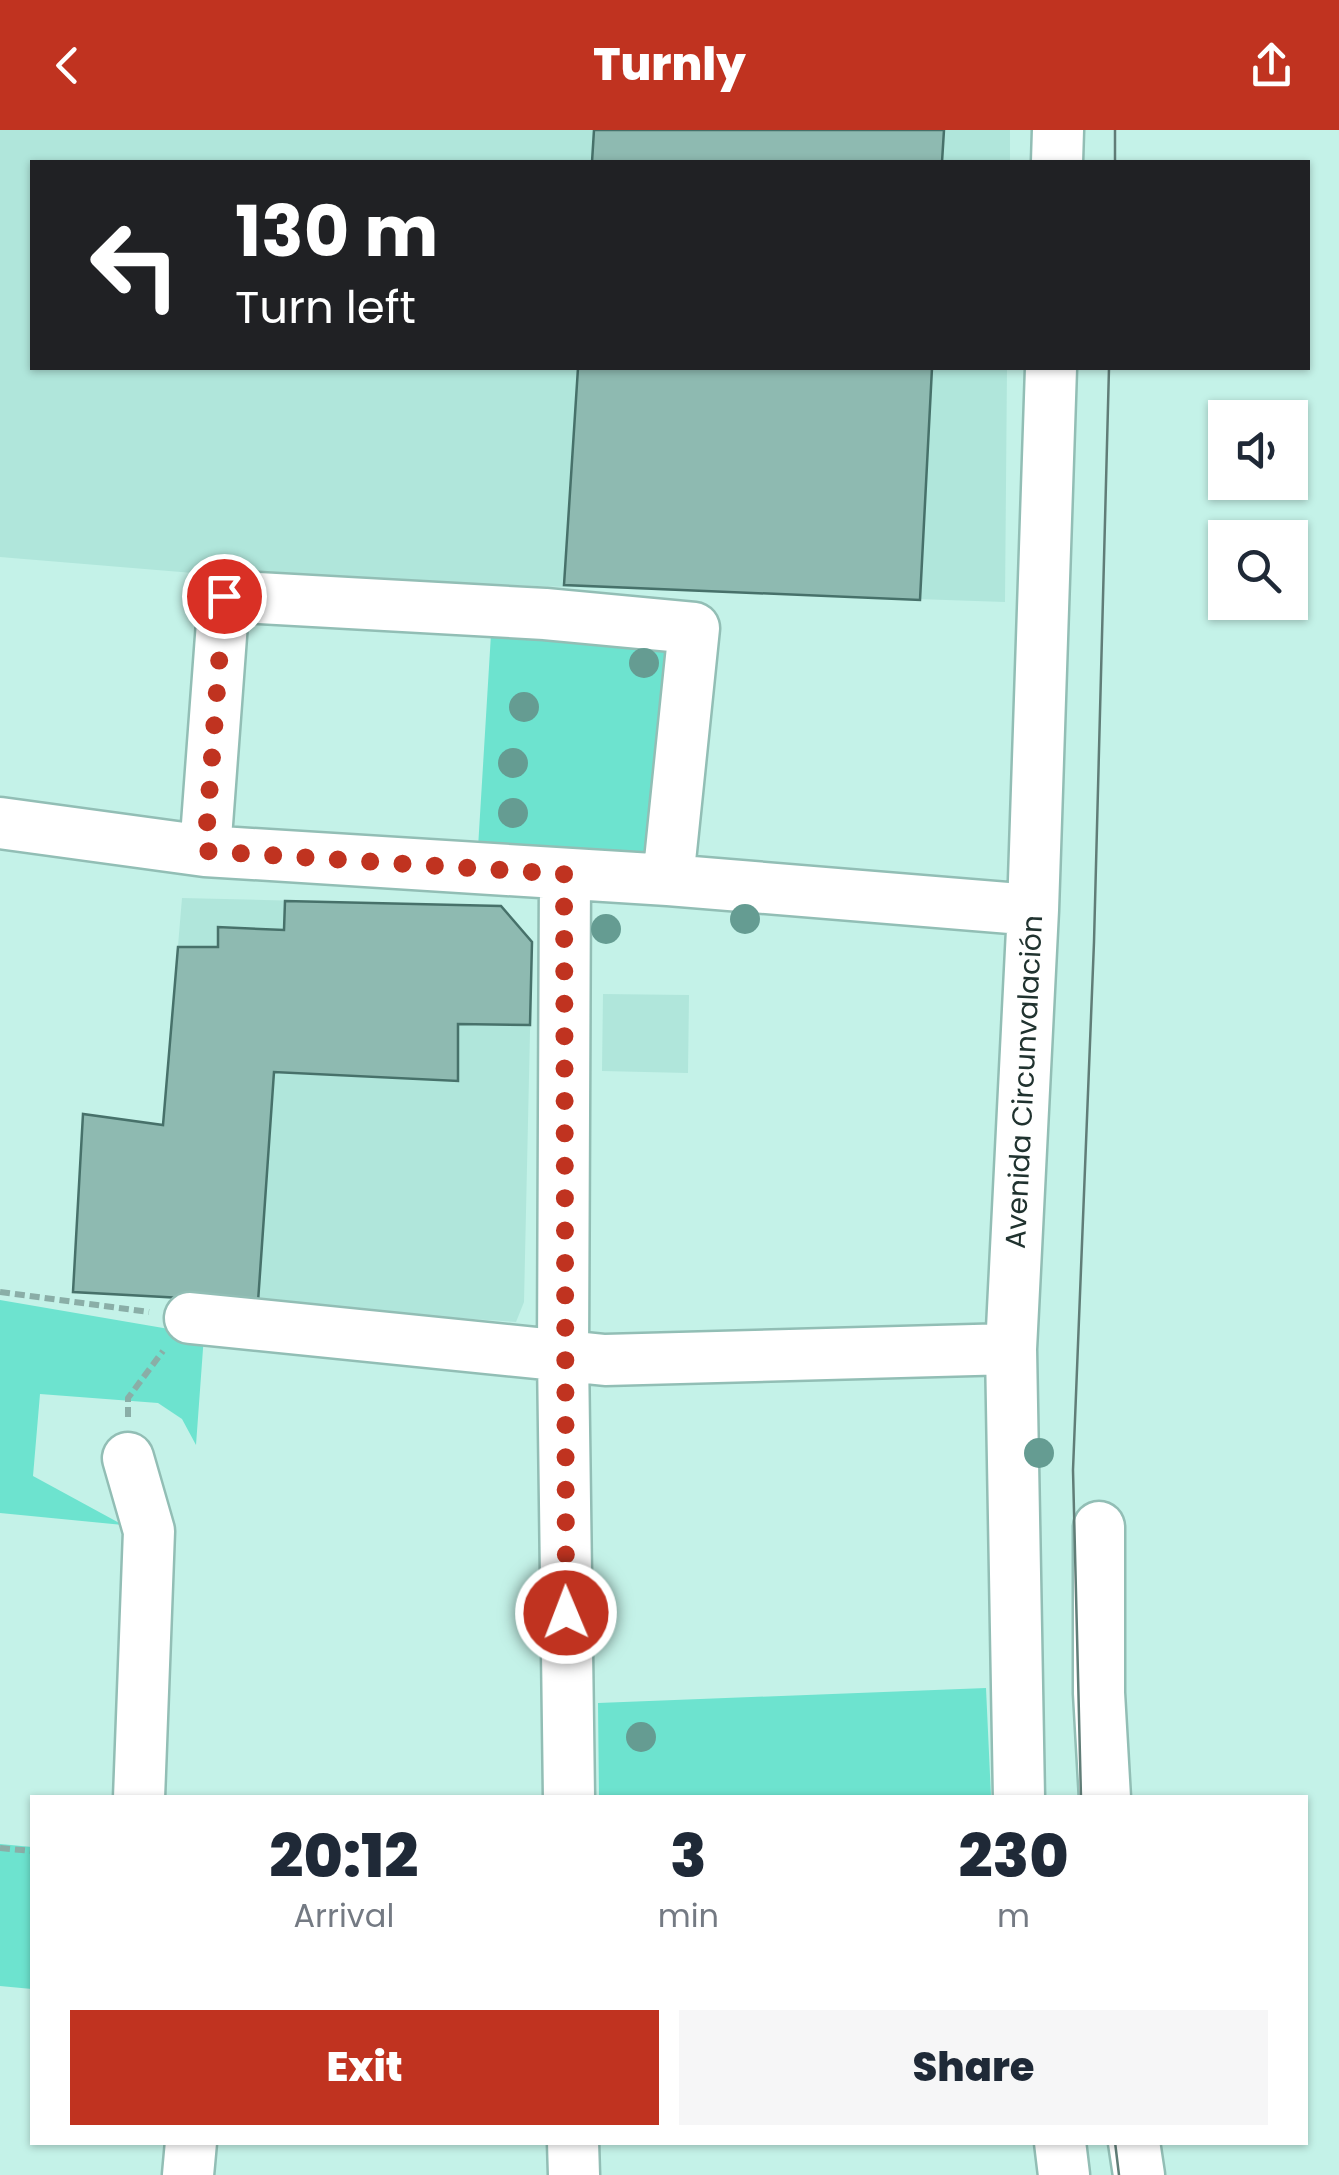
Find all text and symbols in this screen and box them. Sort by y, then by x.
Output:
text: Turnly [593,33,746,96]
icon: back [40,38,95,93]
icon: share [1244,38,1299,93]
text: 130 m [235,182,438,281]
icon: left [70,200,200,330]
text: Turn left [235,276,416,339]
map controls [1208,400,1308,620]
button: sound [1208,400,1308,500]
button: search [1208,520,1308,620]
pin [182,554,267,639]
icon: arrive [197,569,252,624]
street label: Avenida Circunvalación [996,914,1052,1250]
position arrow [514,1561,618,1665]
text: 20:12 [269,1814,418,1898]
text: 3 [670,1814,707,1898]
text: 230 [958,1814,1069,1898]
text: Arrival [293,1893,394,1938]
text: min [658,1893,719,1938]
text: m [997,1893,1030,1938]
button: Exit [70,2010,659,2125]
button: Share [679,2010,1268,2125]

